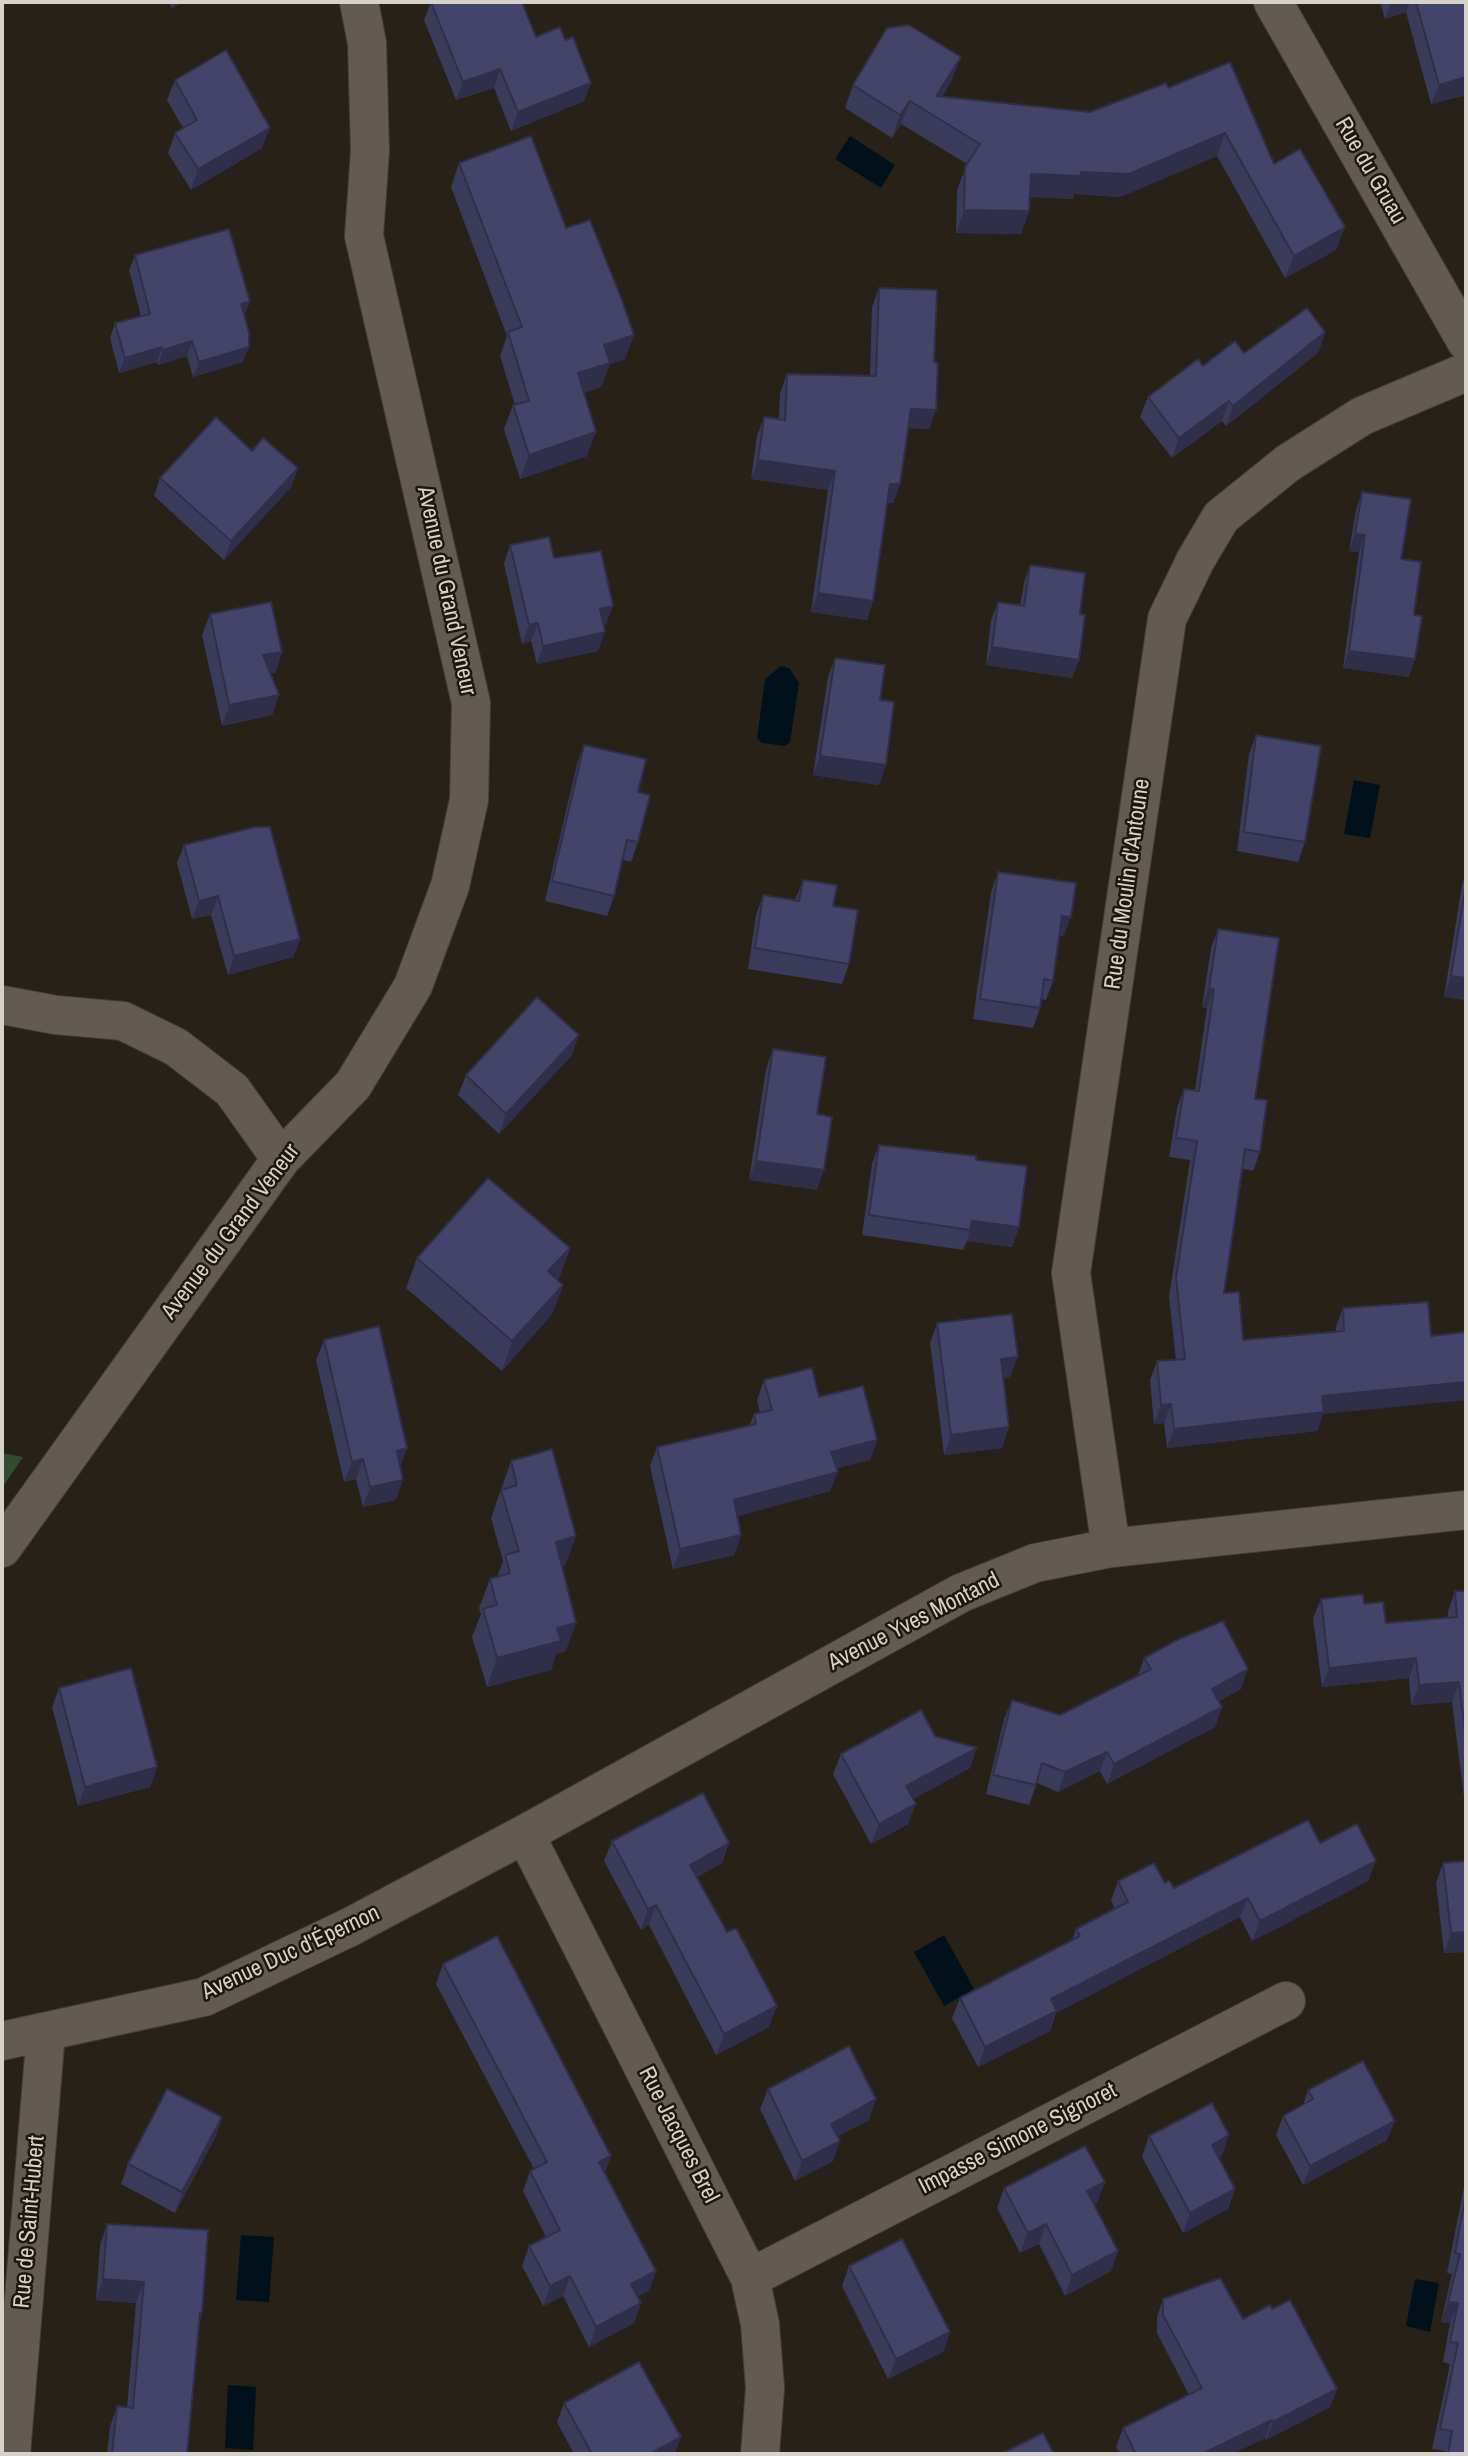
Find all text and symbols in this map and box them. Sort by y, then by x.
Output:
street label: Rue du Gruau [1328,113,1412,229]
street label: Avenue du Grand Veneur [410,484,482,698]
street label: Rue du Moulin d'Antoune [1100,777,1156,991]
street label: Avenue du Grand Veneur [156,1139,306,1325]
street label: Avenue Yves Montand [824,1567,1004,1677]
street label: Avenue Duc d'Épernon [198,1900,384,2006]
street label: Rue Jacques Brel [632,2062,724,2208]
street label: Impasse Simone Signoret [915,2077,1121,2201]
street label: Rue de Saint-Hubert [9,2135,51,2309]

